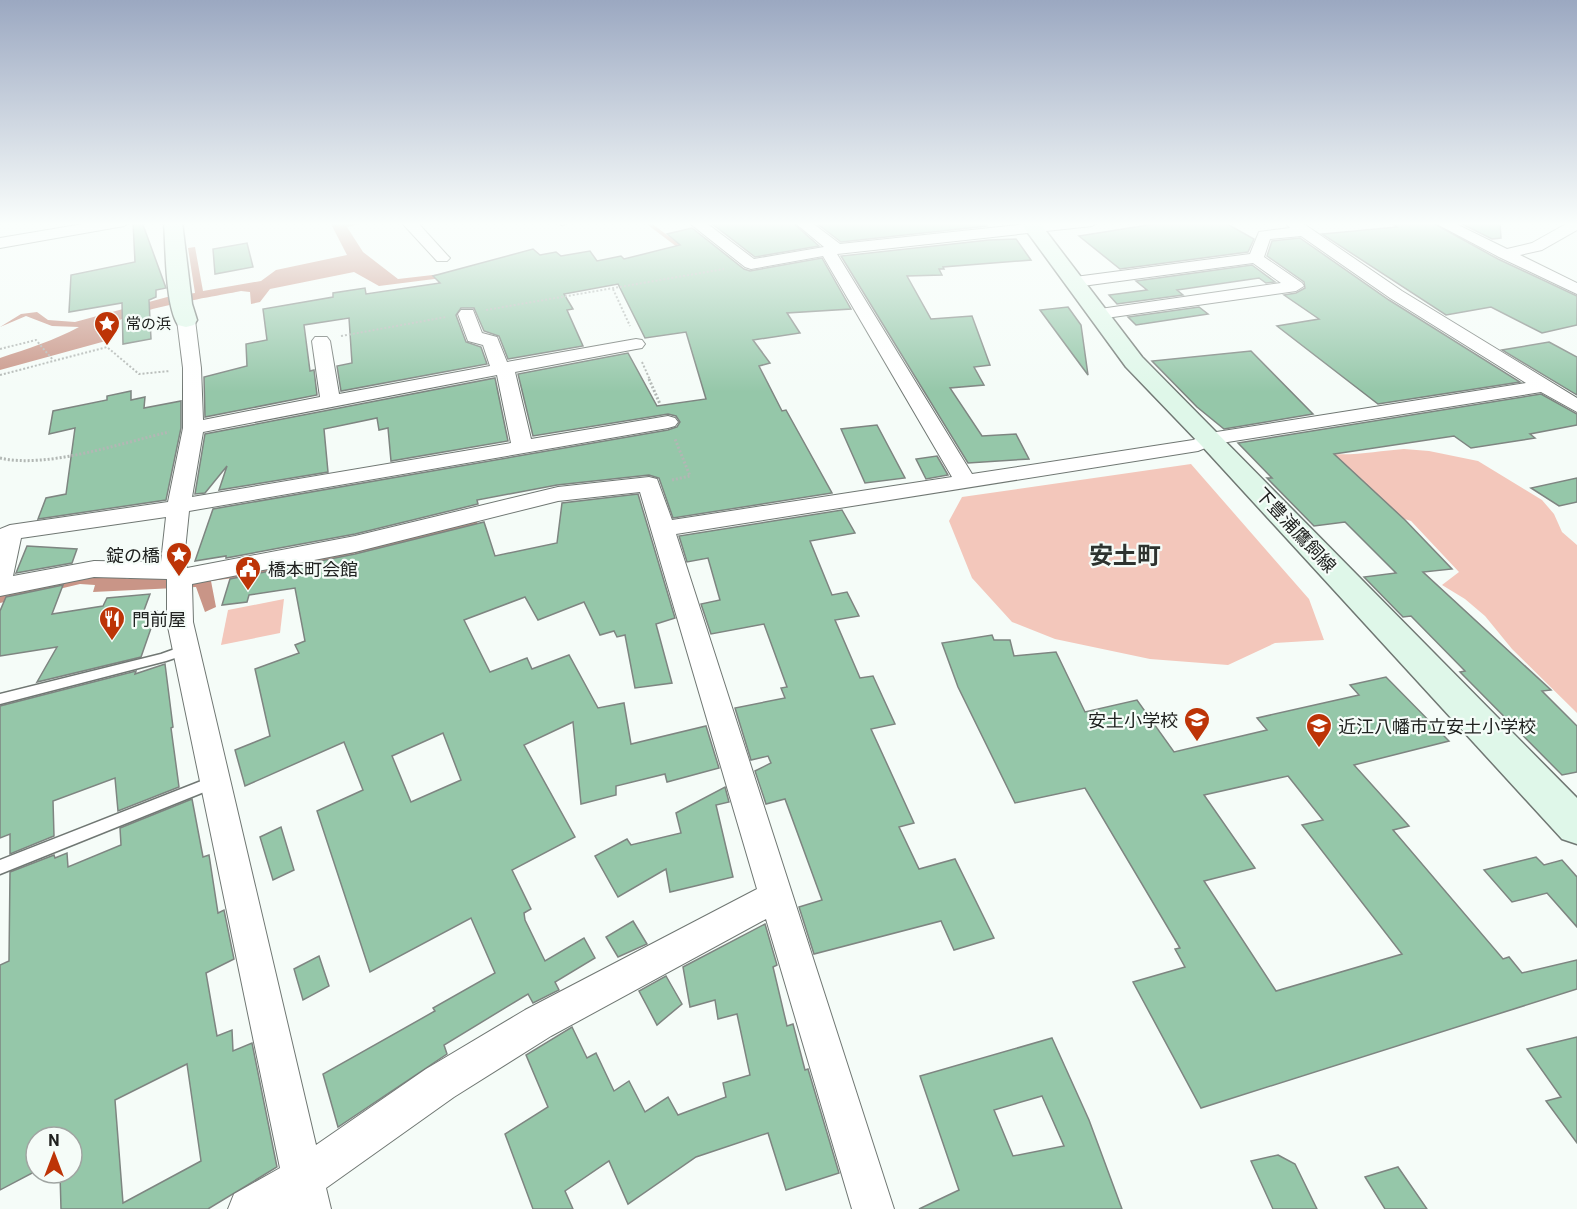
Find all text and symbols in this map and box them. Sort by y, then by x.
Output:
place icon: 常の浜 [92,309,122,347]
place label: 常の浜 [126,315,171,333]
street label: 下豊浦鷹飼線 [1251,483,1341,577]
place icon: 錠の橋 [164,540,194,578]
district label: 安土町 [1089,542,1161,570]
place label: 錠の橋 [106,545,160,566]
public building icon: 橋本町会館 [233,554,263,592]
place label: 橋本町会館 [268,559,358,580]
restaurant icon: 門前屋 [97,604,127,642]
place label: 門前屋 [132,609,186,630]
school or university icon: 安土小学校 [1182,705,1212,743]
place label: 安土小学校 [1088,710,1178,731]
school or university icon: 近江八幡市立安土小学校 [1304,711,1334,749]
place label: 近江八幡市立安土小学校 [1338,716,1536,737]
north arrow [24,1125,84,1185]
text: N [48,1131,60,1150]

